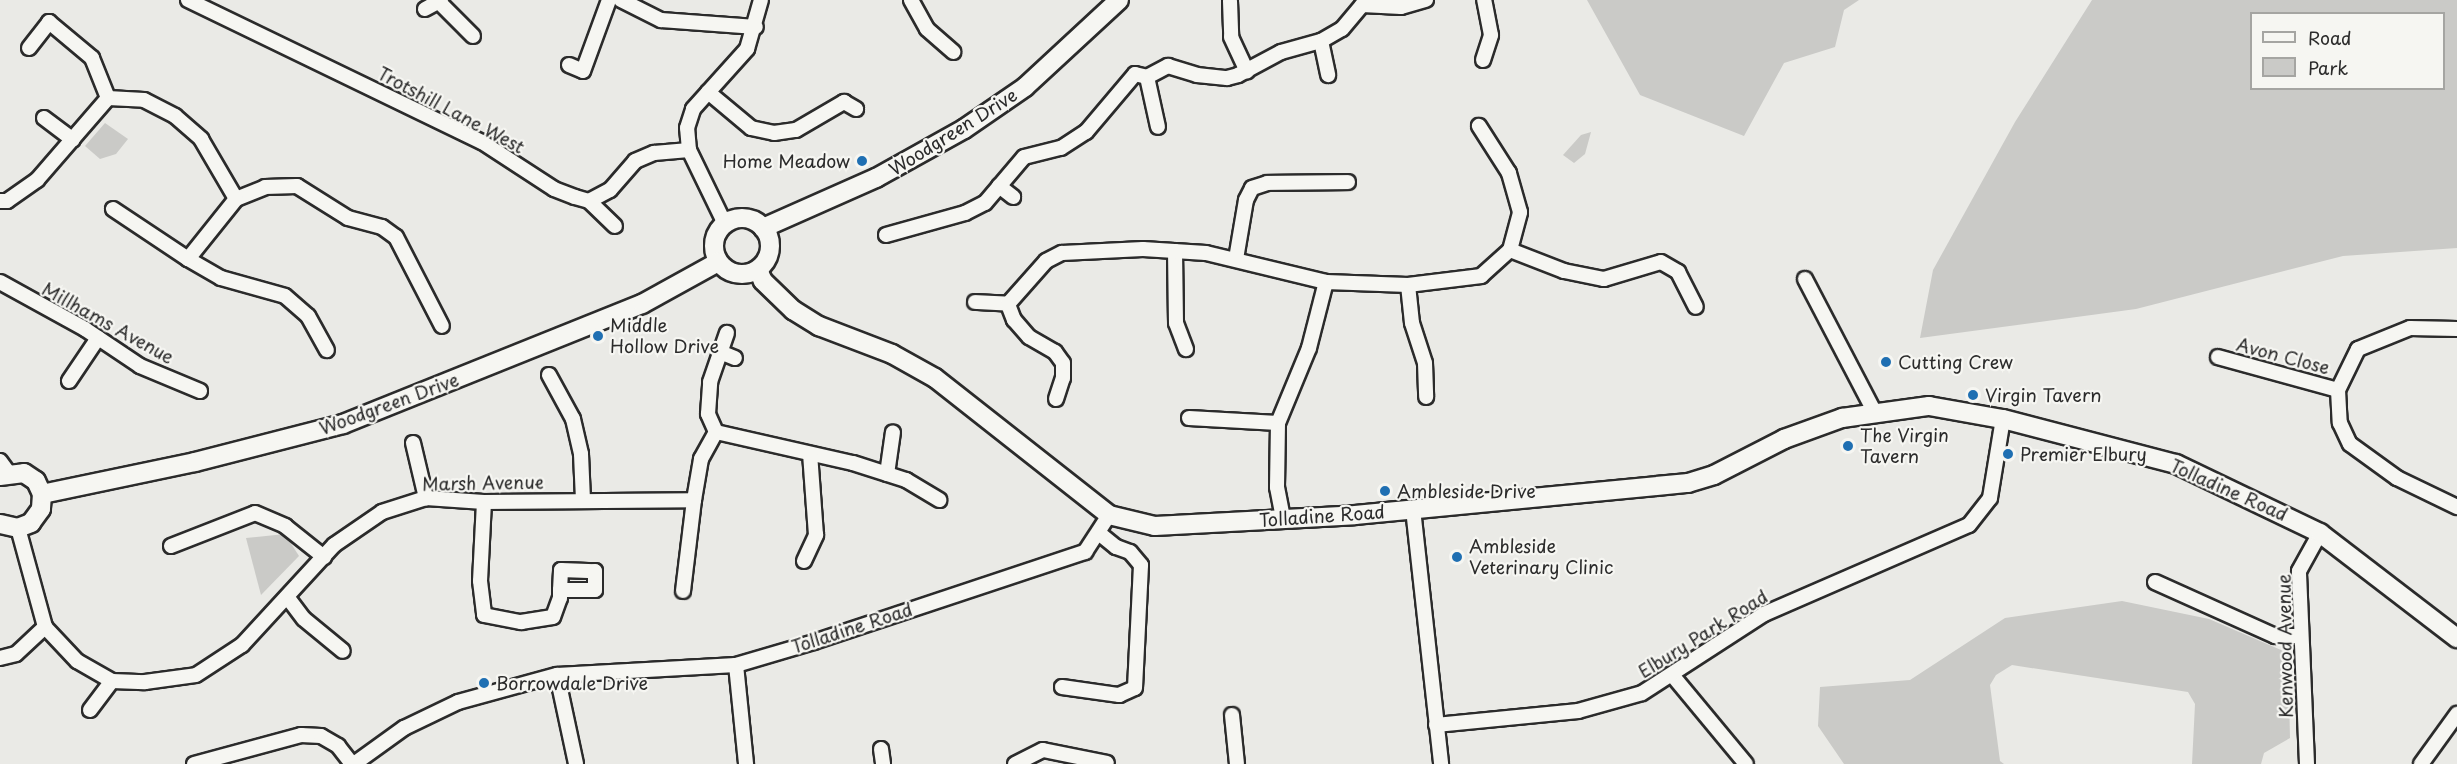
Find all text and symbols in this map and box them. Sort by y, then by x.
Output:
legend [2250,12,2445,90]
text: Road [2308,24,2352,51]
text: Park [2308,54,2348,81]
street label: Trotshill Lane West [373,62,529,158]
street label: Woodgreen Drive [884,83,1022,181]
place label: Home Meadow [722,150,850,172]
marker: Home Meadow [855,154,869,168]
street label: Millhams Avenue [39,278,177,368]
place label: Middle Hollow Drive [610,315,720,358]
marker: Middle Hollow Drive [591,329,605,343]
street label: Avon Close [2234,333,2332,379]
place label: Cutting Crew [1898,351,2013,373]
marker: Cutting Crew [1879,355,1893,369]
street label: Woodgreen Drive [316,368,462,440]
place label: Virgin Tavern [1985,384,2102,406]
marker: Virgin Tavern [1966,388,1980,402]
place label: The Virgin Tavern [1860,425,1950,468]
marker: The Virgin Tavern [1841,439,1855,453]
place label: Premier Elbury [2020,443,2147,465]
marker: Premier Elbury [2001,447,2015,461]
street label: Tolladine Road [2168,455,2290,525]
street label: Marsh Avenue [422,471,544,495]
place label: Ambleside Drive [1397,480,1536,502]
marker: Ambleside Drive [1378,484,1392,498]
street label: Tolladine Road [1259,501,1385,531]
place label: Ambleside Veterinary Clinic [1469,536,1613,578]
marker: Ambleside Veterinary Clinic [1450,550,1464,564]
street label: Kenwood Avenue [2273,573,2297,719]
street label: Elbury Park Road [1634,585,1772,683]
street label: Tolladine Road [789,598,915,658]
place label: Borrowdale Drive [496,672,649,694]
marker: Borrowdale Drive [477,676,491,690]

